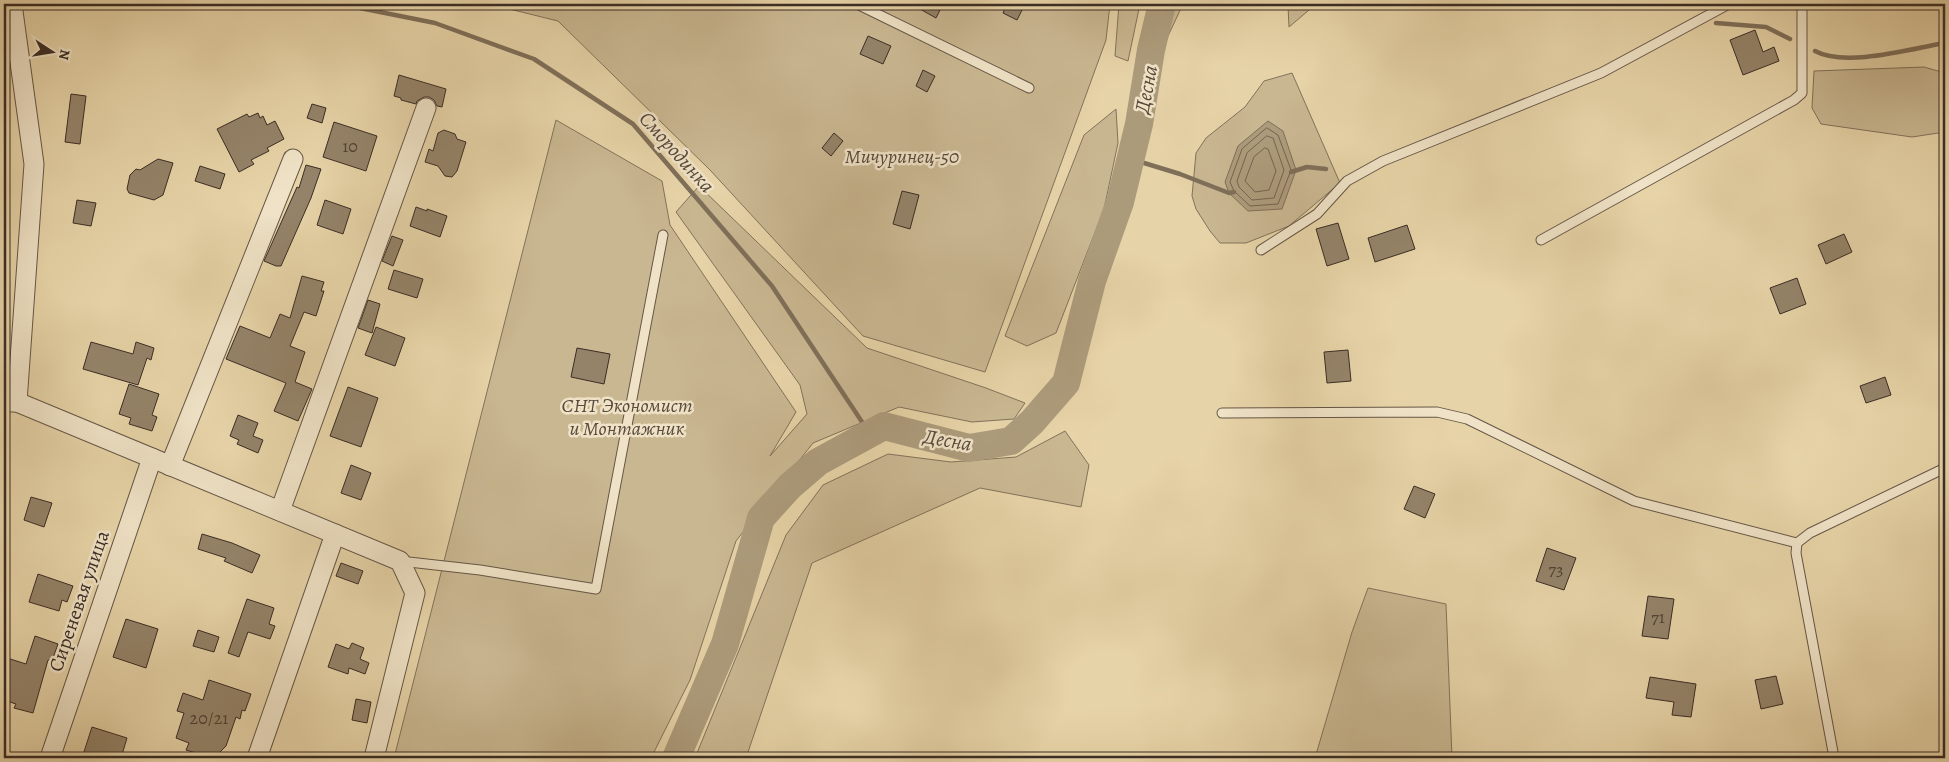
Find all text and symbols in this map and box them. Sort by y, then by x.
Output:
north arrow [28,28,78,78]
text: N [54,48,75,62]
water label: Десна [1127,63,1164,117]
water label: Смородинка [633,105,721,199]
house number: 10 [342,134,358,158]
park label: Мичуринец-50 [845,143,959,170]
park label: СНТ Экономист и Монтажник [562,392,692,442]
water label: Десна [920,422,974,458]
street label: Сиреневая улица [42,526,116,675]
house number: 73 [1548,557,1564,581]
house number: 71 [1651,605,1665,629]
house number: 20/21 [190,706,228,730]

